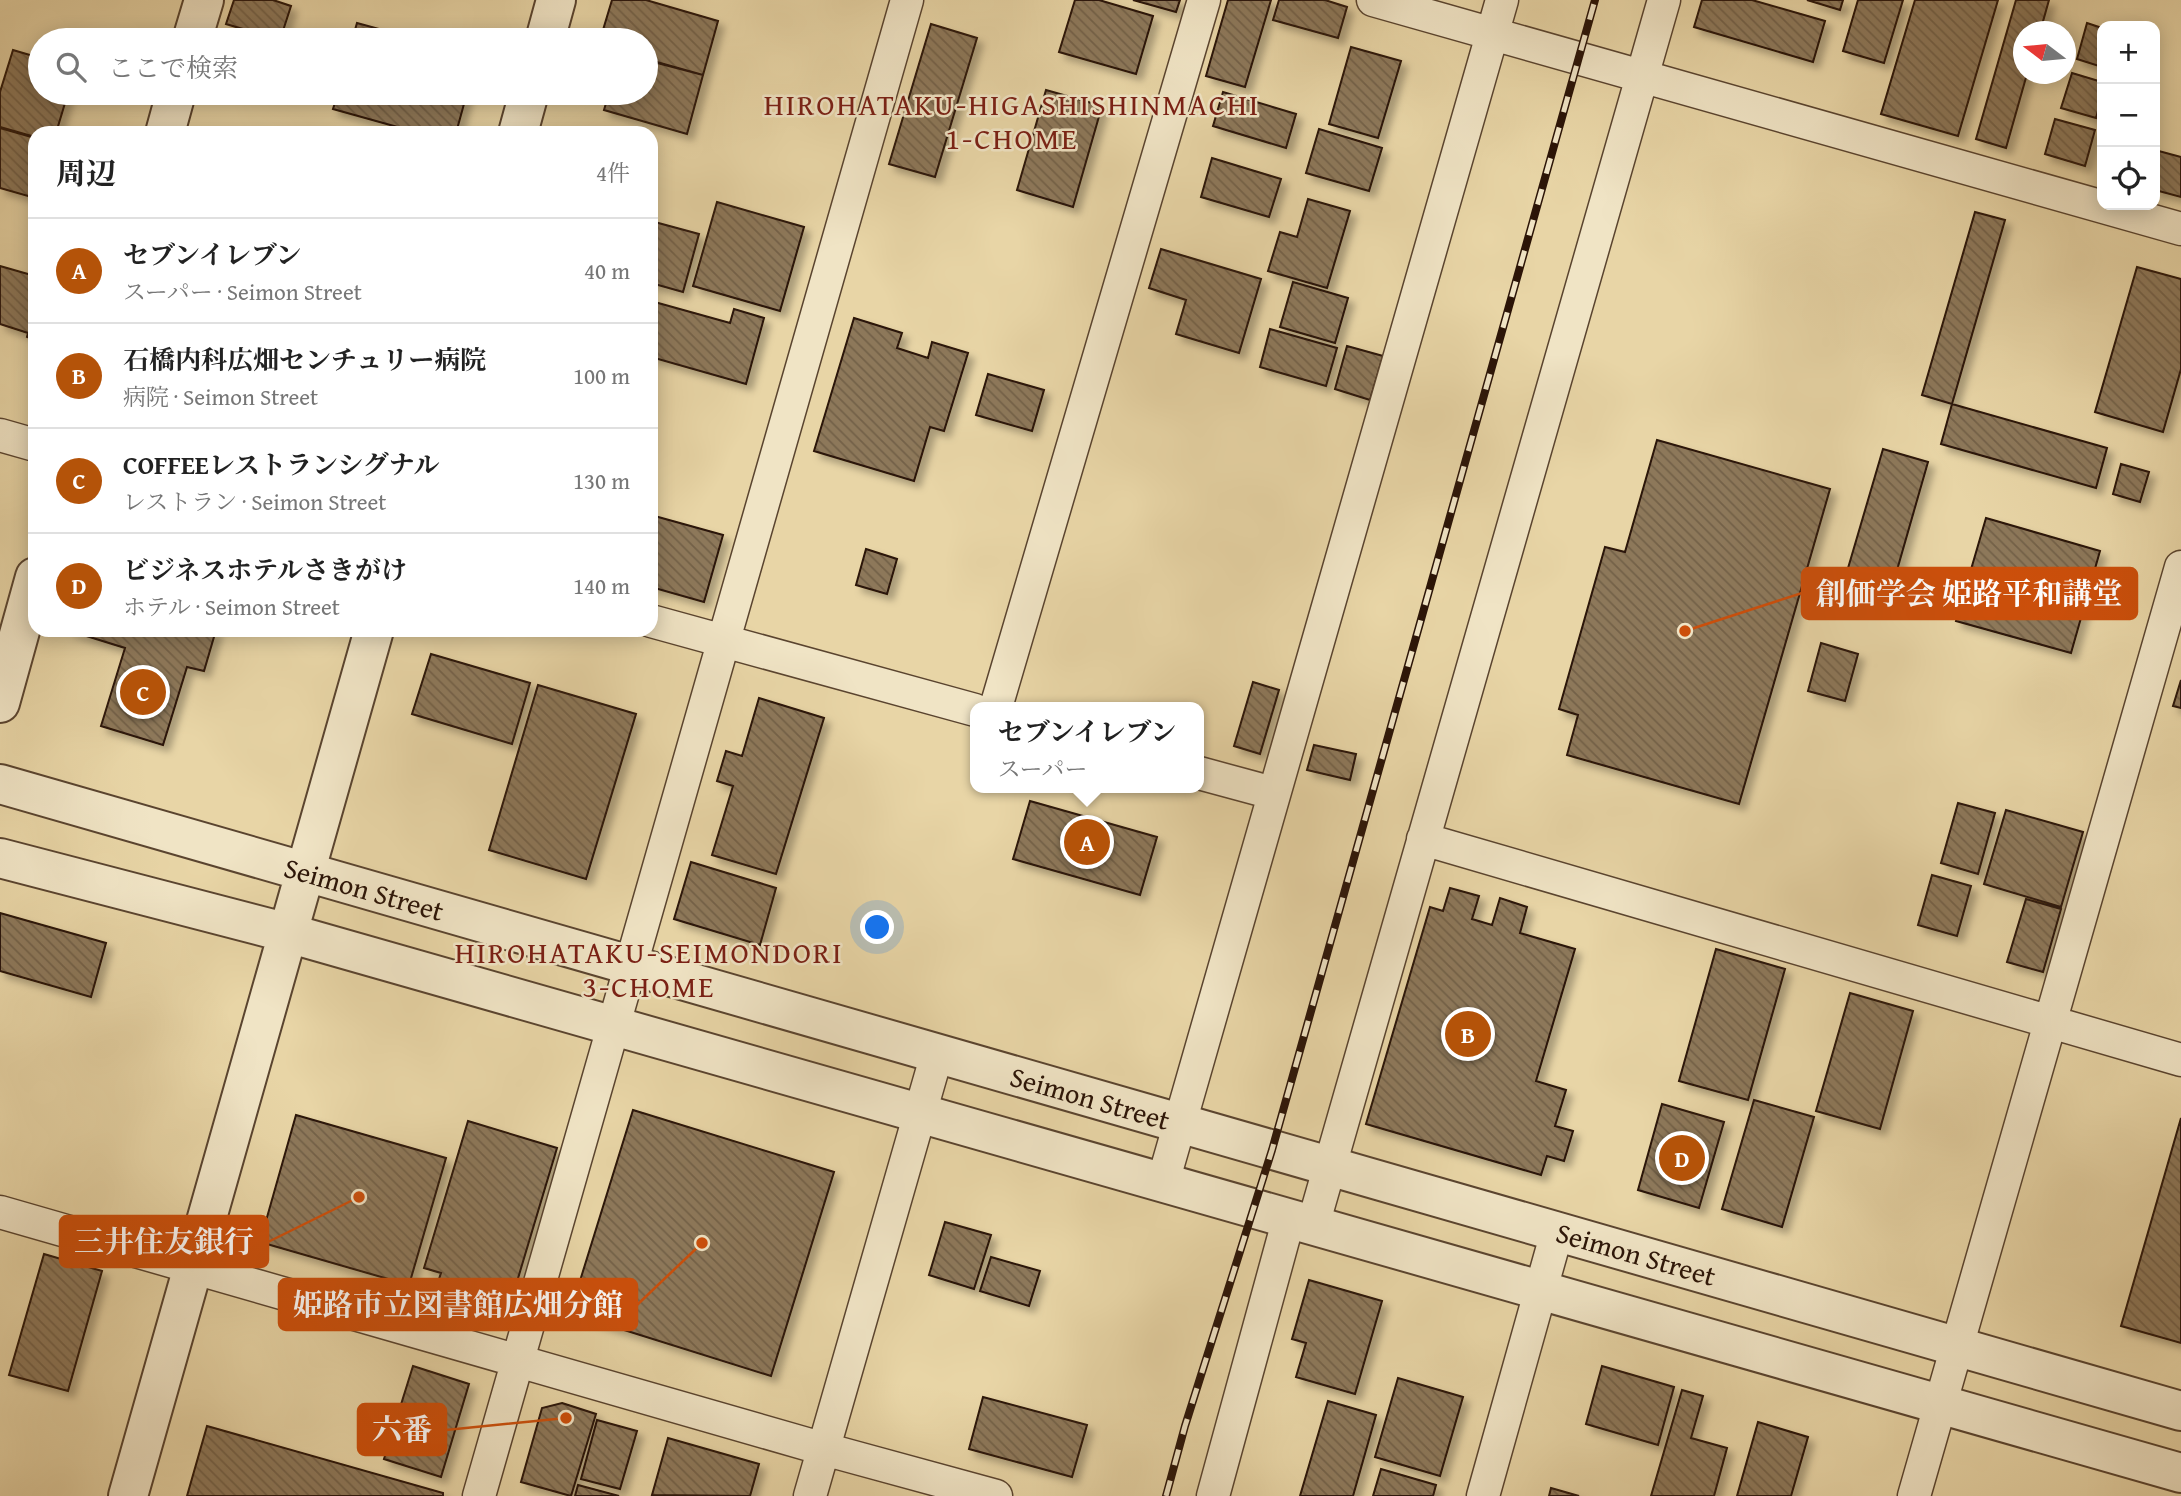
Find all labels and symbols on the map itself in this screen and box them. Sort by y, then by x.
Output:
north arrow [2013,21,2076,84]
district label: HIROHATAKU-HIGASHISHINMACHI 1-CHOME [764,82,1260,160]
callout: 創価学会 姫路平和講堂 [1802,568,2137,619]
text: 創価学会 姫路平和講堂 [1816,571,2122,615]
pin: C [120,666,166,718]
pin: A [1064,816,1110,868]
street label: Seimon Street [279,846,449,931]
your location [860,910,894,944]
district label: HIROHATAKU-SEIMONDORI 3-CHOME [455,930,843,1008]
pin: B [1445,1008,1491,1060]
street label: Seimon Street [1005,1055,1175,1140]
pin: D [1659,1132,1705,1184]
street label: Seimon Street [1551,1211,1721,1296]
callout: 三井住友銀行 [60,1216,268,1267]
text: 三井住友銀行 [74,1219,254,1263]
callout: 姫路市立図書館広畑分館 [279,1279,637,1330]
text: 姫路市立図書館広畑分館 [293,1282,623,1326]
callout: 六番 [358,1404,446,1455]
text: 六番 [372,1407,432,1451]

